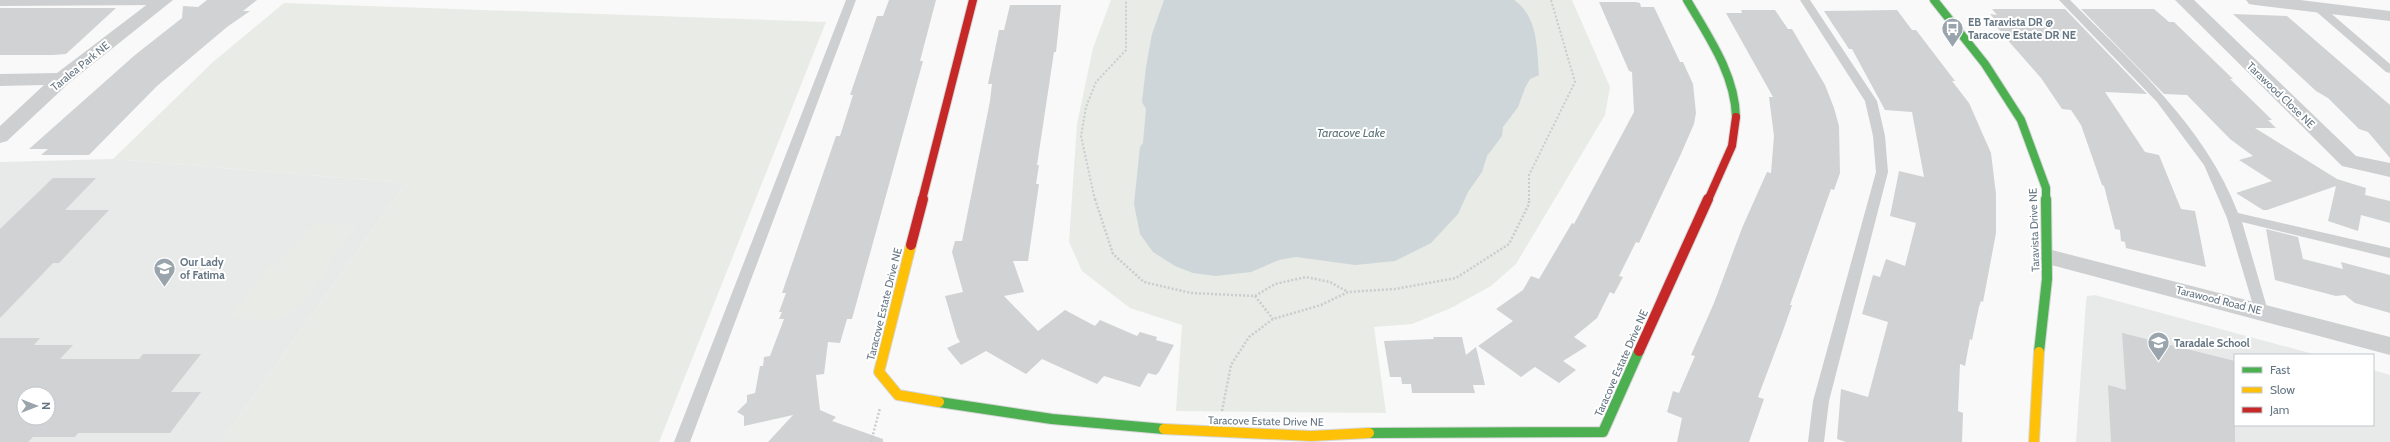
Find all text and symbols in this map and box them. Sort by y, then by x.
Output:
bus stop icon: EB Taravista DR @ Taracove Estate DR NE [1939,15,1965,48]
place label: EB Taravista DR @ Taracove Estate DR NE [1968,15,2076,42]
street label: Taralea Park NE [48,38,112,94]
street label: Tarawood Close NE [2244,59,2318,131]
water label: Taracove Lake [1317,125,1386,140]
street label: Taravista Drive NE [2026,188,2042,272]
street label: Taracove Estate Drive NE [863,246,905,362]
school or university icon: Our Lady of Fatima [152,255,178,288]
place label: Our Lady of Fatima [180,255,225,282]
street label: Tarawood Road NE [2175,283,2263,317]
street label: Taracove Estate Drive NE [1591,307,1651,419]
school or university icon: Taradale School [2145,330,2171,363]
place label: Taradale School [2174,336,2250,350]
legend [2234,354,2374,426]
text: Fast [2270,362,2290,377]
text: Slow [2270,382,2295,397]
north arrow [16,386,56,426]
text: N [39,402,53,410]
text: Jam [2269,402,2289,417]
street label: Taracove Estate Drive NE [1208,413,1324,429]

